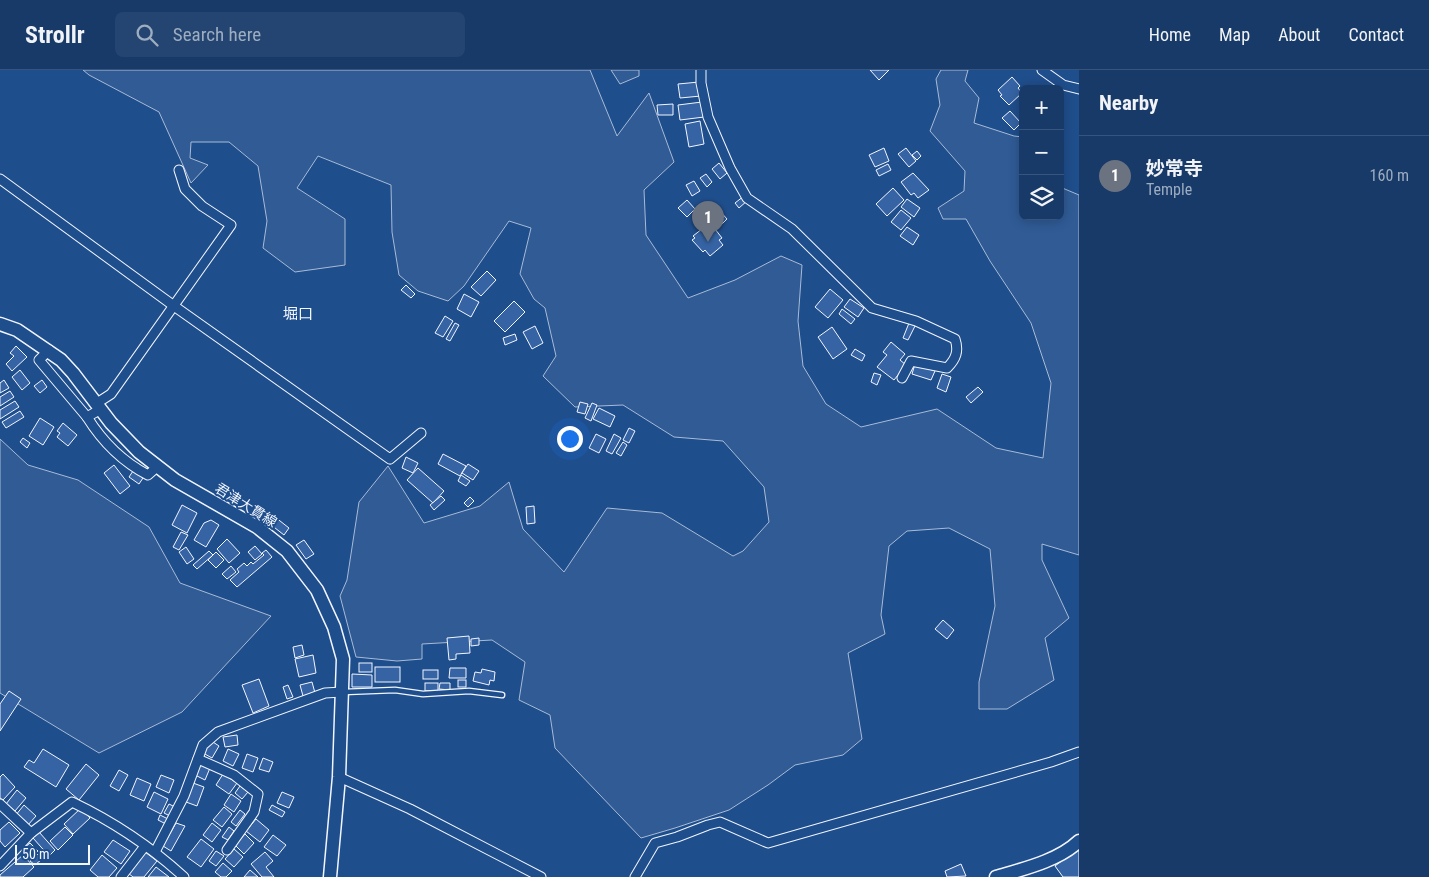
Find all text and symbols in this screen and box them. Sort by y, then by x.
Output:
search box [115,12,465,57]
text: Strollr [25,21,85,49]
icon: search [133,21,161,49]
text: Search here [173,23,261,46]
text: Home [1149,24,1191,45]
text: Map [1219,24,1250,45]
text: About [1278,24,1320,45]
text: Contact [1348,24,1404,45]
map controls [1019,85,1064,220]
button: + [1019,85,1064,130]
text: Nearby [1099,91,1158,115]
button: − [1019,130,1064,175]
text: 妙常寺 [1146,157,1203,180]
text: 1 [1111,166,1119,185]
text: 160 m [1370,166,1409,185]
button: layers [1019,175,1064,220]
text: Temple [1146,180,1192,199]
pin: 1 [692,201,724,242]
district label: 堀口 [283,305,313,323]
your location [557,426,583,452]
street label: 君津大貫線 [212,480,280,530]
scale bar [15,842,90,865]
text: 50 m [22,846,50,862]

